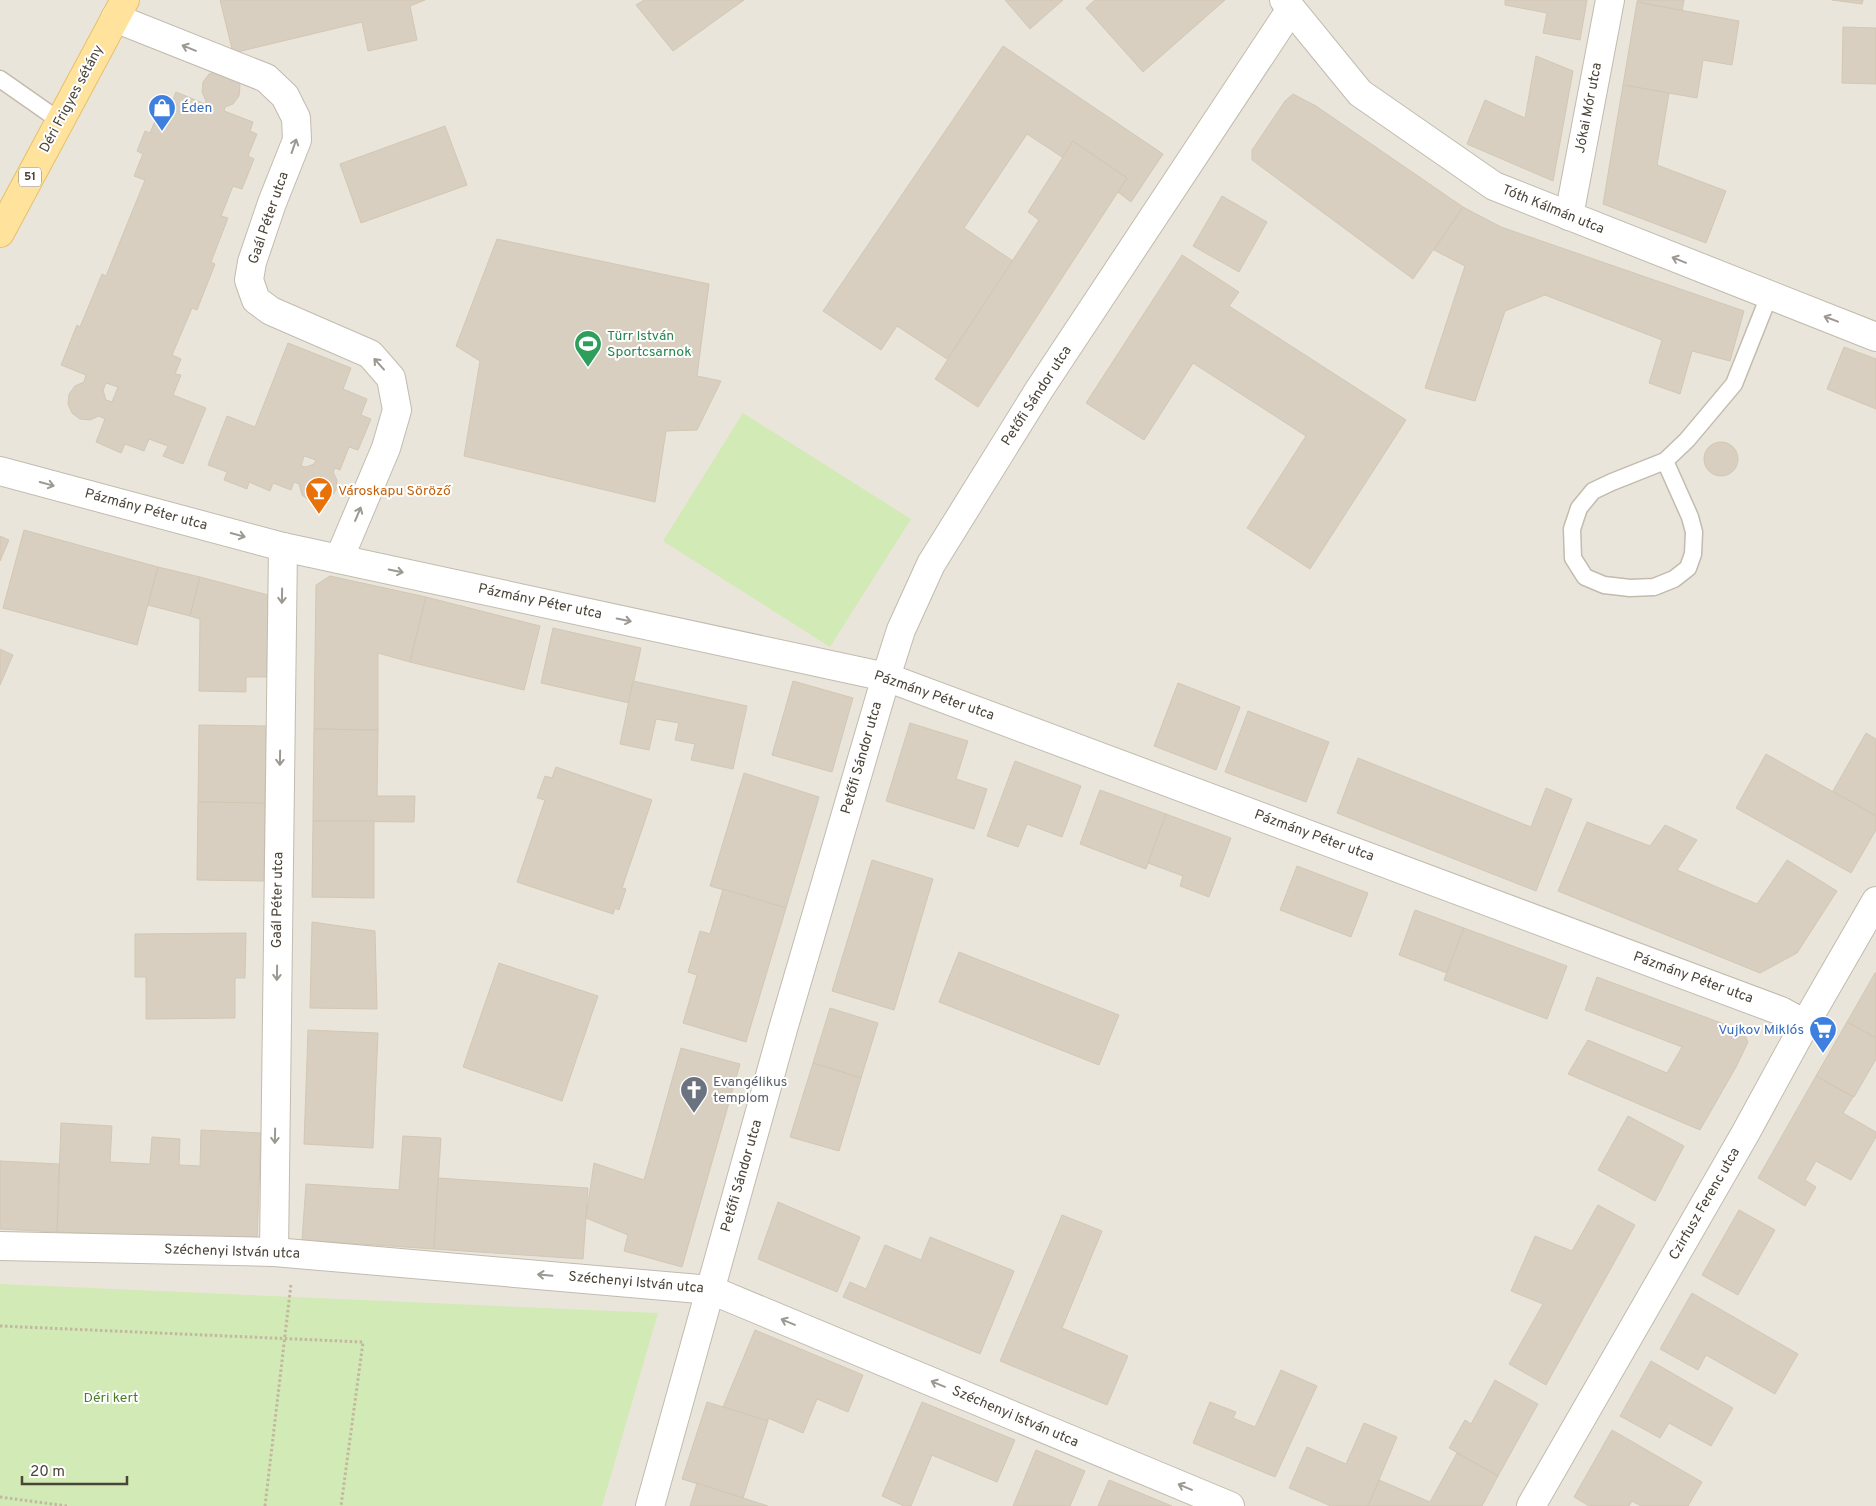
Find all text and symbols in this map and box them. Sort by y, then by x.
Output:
street label: Déri Frigyes sétány [36,42,108,156]
one-way arrow [181,43,197,52]
street label: Jókai Mór utca [1572,61,1606,155]
shop icon: Éden [147,93,177,132]
place label: Éden [181,99,212,117]
one-way arrow [290,139,299,154]
road number: 51 [19,168,41,186]
street label: Gaál Péter utca [245,170,293,266]
street label: Tóth Kálmán utca [1499,182,1607,238]
one-way arrow [1672,255,1687,264]
one-way arrow [1823,314,1838,323]
place label: Türr István Sportcsarnok [607,328,692,361]
sports icon: Türr István Sportcsarnok [573,329,603,368]
street label: Petőfi Sándor utca [998,343,1076,449]
one-way arrow [373,357,385,370]
bar icon: Városkapu Söröző [304,476,334,515]
one-way arrow [39,480,55,489]
place label: Városkapu Söröző [338,483,452,500]
street label: Pázmány Péter utca [83,485,209,535]
one-way arrow [353,507,363,522]
one-way arrow [229,531,245,540]
one-way arrow [388,567,404,576]
street label: Pázmány Péter utca [476,581,604,623]
one-way arrow [277,588,287,604]
one-way arrow [615,616,631,625]
street label: Pázmány Péter utca [872,667,996,725]
street label: Petőfi Sándor utca [838,700,886,816]
one-way arrow [275,750,285,766]
street label: Pázmány Péter utca [1252,806,1376,866]
street label: Gaál Péter utca [269,852,287,948]
street label: Pázmány Péter utca [1631,948,1755,1008]
one-way arrow [272,965,282,981]
supermarket icon: Vujkov Miklós [1808,1015,1838,1054]
place label: Vujkov Miklós [1718,1022,1804,1039]
place label: Evangélikus templom [713,1074,787,1107]
church icon: Evangélikus templom [679,1075,709,1114]
street label: Petőfi Sándor utca [718,1118,766,1234]
one-way arrow [270,1128,280,1144]
street label: Czirfusz Ferenc utca [1666,1145,1744,1263]
street label: Széchenyi István utca [164,1241,300,1263]
street label: Széchenyi István utca [568,1269,704,1297]
one-way arrow [537,1271,553,1280]
one-way arrow [781,1316,796,1326]
one-way arrow [931,1379,946,1389]
street label: Széchenyi István utca [949,1383,1081,1451]
park label: Déri kert [84,1390,138,1407]
scale bar [22,1454,128,1486]
text: 20 m [30,1463,65,1482]
one-way arrow [1178,1482,1193,1492]

